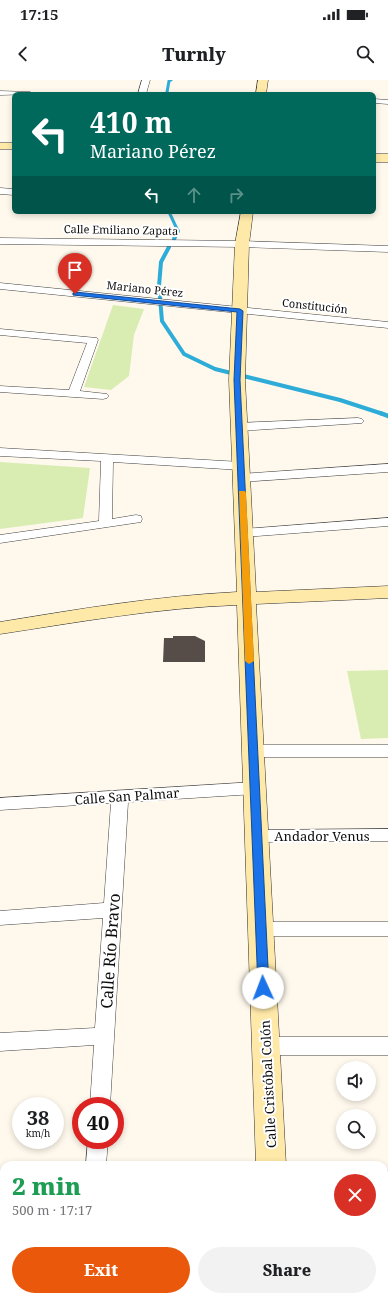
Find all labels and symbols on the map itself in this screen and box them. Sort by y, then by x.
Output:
street label: Calle Emiliano Zapata [64,221,178,238]
pin [58,253,92,294]
street label: Mariano Pérez [106,277,184,300]
street label: Constitución [282,295,349,316]
street label: Calle San Palmar [74,783,180,809]
street label: Andador Venus [274,827,370,845]
street label: Calle Río Bravo [95,893,125,1009]
position arrow [242,967,284,1009]
street label: Calle Cristóbal Colón [256,1019,280,1148]
speed limit sign: 40 [72,1097,124,1149]

